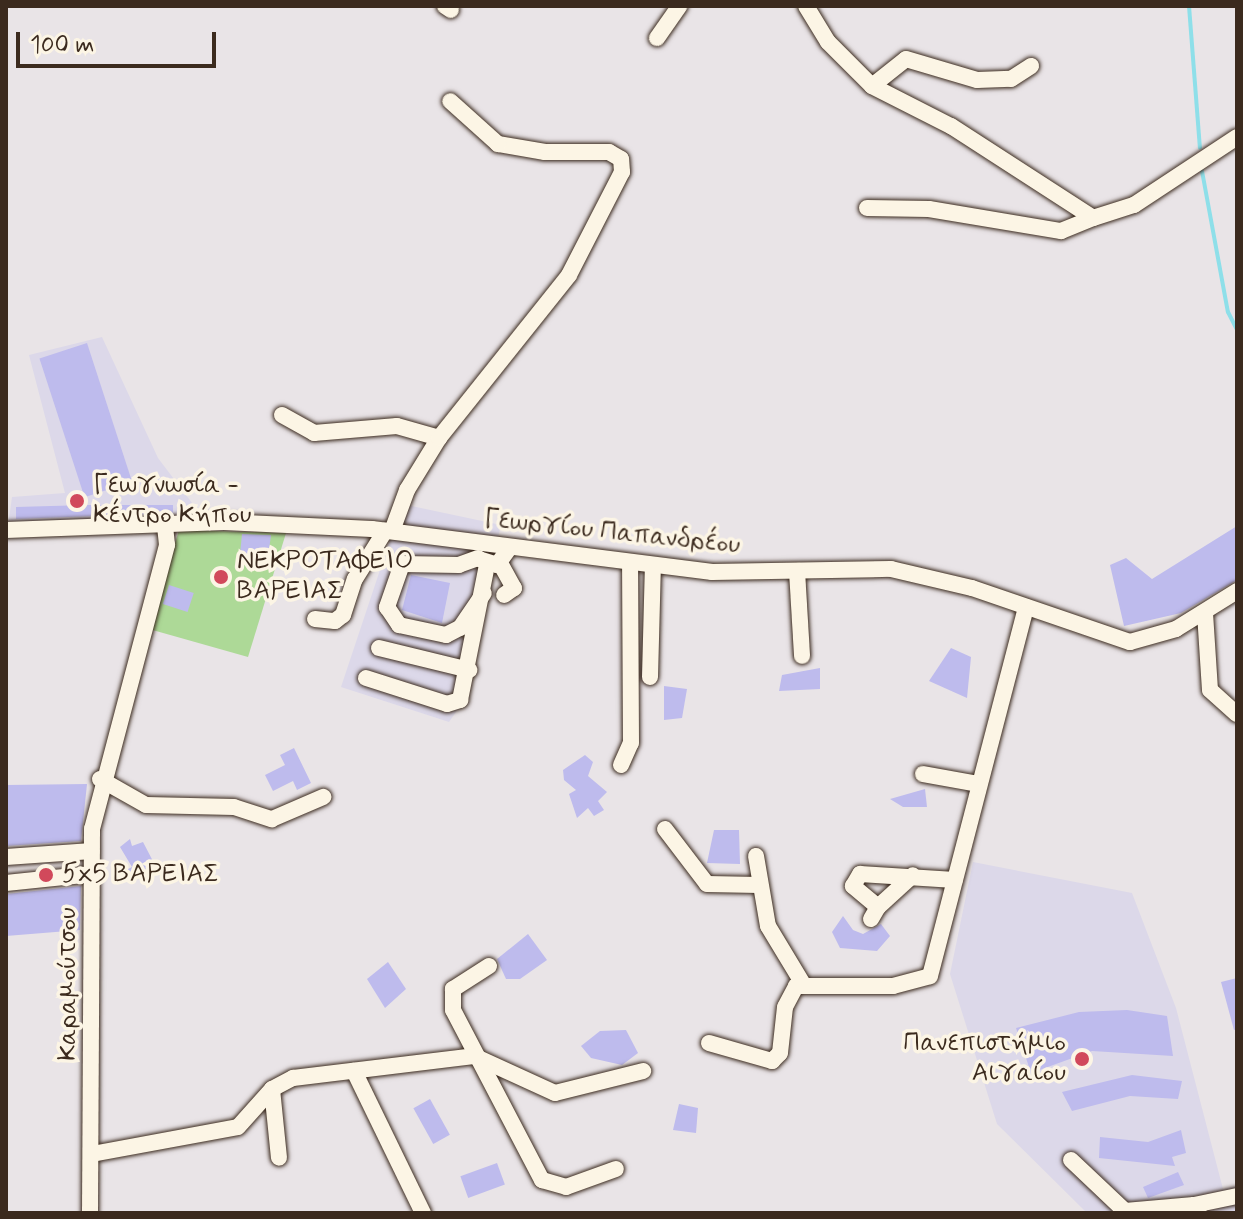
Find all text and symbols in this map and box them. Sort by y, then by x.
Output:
scale bar [20,16,220,66]
text: 100 m [30,30,94,61]
place label: Γεωγνωσία - Κέντρο Κήπου [93,470,251,532]
marker: Γεωγνωσία - Κέντρο Κήπου [68,492,86,510]
street label: Γεωργίου Παπανδρέου [482,504,742,562]
place label: ΝΕΚΡΟΤΑΦΕΙΟ ΒΑΡΕΙΑΣ [237,546,413,608]
marker: ΝΕΚΡΟΤΑΦΕΙΟ ΒΑΡΕΙΑΣ [212,568,230,586]
place label: 5x5 ΒΑΡΕΙΑΣ [62,859,219,891]
marker: 5x5 ΒΑΡΕΙΑΣ [37,866,55,884]
street label: Καραμούτσου [53,907,85,1061]
place label: Πανεπιστήμιο Αιγαίου [903,1028,1066,1090]
marker: Πανεπιστήμιο Αιγαίου [1073,1050,1091,1068]

